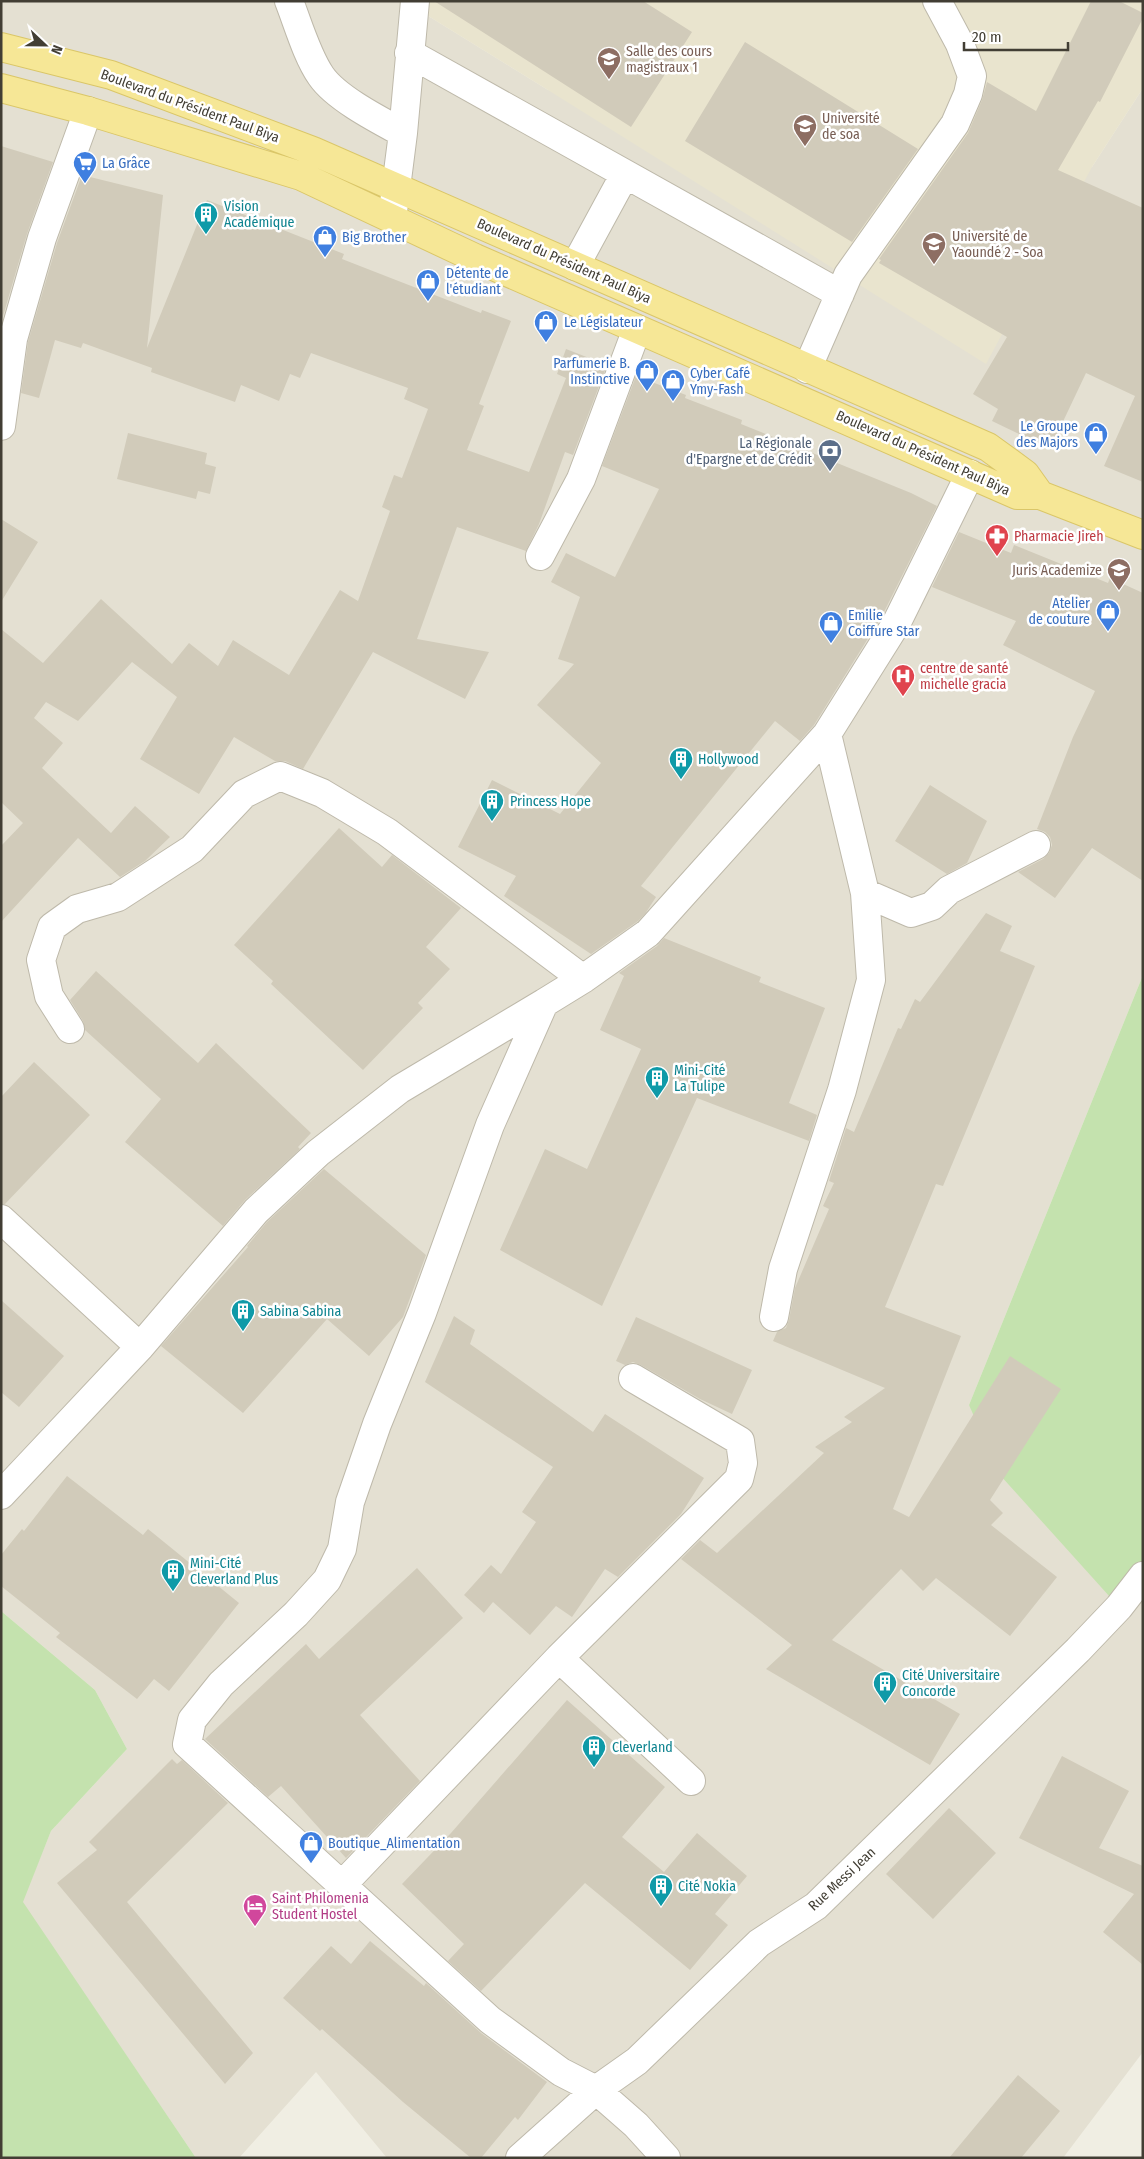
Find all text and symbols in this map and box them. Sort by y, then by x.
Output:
north arrow [20,20,70,70]
scale bar [964,20,1068,52]
text: 20 m [972,28,1002,46]
text: N [47,43,66,57]
place label: Salle des cours magistraux 1 [626,43,712,76]
school or university icon: Salle des cours magistraux 1 [596,46,622,80]
street label: Boulevard du Président Paul Biya [98,66,282,146]
place label: Université de soa [822,110,880,143]
school or university icon: Université de soa [792,113,818,147]
supermarket icon: La Grâce [72,150,98,184]
place label: La Grâce [102,155,150,172]
place label: Vision Académique [224,198,295,231]
building icon: Vision Académique [193,201,219,235]
street label: Boulevard du Président Paul Biya [474,215,654,307]
shop icon: Big Brother [312,224,338,258]
place label: Université de Yaoundé 2 - Soa [952,228,1044,261]
place label: Big Brother [342,229,406,246]
school or university icon: Université de Yaoundé 2 - Soa [921,231,947,265]
place label: Détente de l'étudiant [446,265,509,298]
shop icon: Détente de l'étudiant [415,268,441,302]
shop icon: Le Législateur [533,309,559,343]
place label: Le Législateur [564,314,643,331]
place label: Parfumerie B. Instinctive [553,355,630,388]
shop icon: Parfumerie B. Instinctive [634,358,660,392]
place label: Cyber Café Ymy-Fash [690,365,750,398]
shop icon: Cyber Café Ymy-Fash [660,368,686,402]
street label: Boulevard du Président Paul Biya [833,407,1013,499]
place label: Le Groupe des Majors [1016,418,1078,451]
shop icon: Le Groupe des Majors [1083,421,1109,455]
place label: La Régionale d'Epargne et de Crédit [686,435,812,468]
bank icon: La Régionale d'Epargne et de Crédit [817,438,843,472]
pharmacy icon: Pharmacie Jireh [984,523,1010,557]
place label: Pharmacie Jireh [1014,528,1104,545]
school or university icon: Juris Academize [1106,557,1132,591]
place label: Juris Academize [1012,562,1102,579]
place label: Atelier de couture [1029,595,1090,628]
shop icon: Atelier de couture [1095,598,1121,632]
place label: Emilie Coiffure Star [848,607,920,640]
shop icon: Emilie Coiffure Star [818,610,844,644]
place label: centre de santé michelle gracia [920,660,1008,693]
hospital icon: centre de santé michelle gracia [890,663,916,697]
building icon: Hollywood [668,746,694,780]
place label: Hollywood [698,751,759,768]
building icon: Princess Hope [479,788,505,822]
place label: Princess Hope [510,793,591,810]
place label: Mini-Cité La Tulipe [674,1062,726,1095]
building icon: Mini-Cité La Tulipe [644,1065,670,1099]
building icon: Sabina Sabina [230,1298,256,1332]
place label: Sabina Sabina [260,1303,341,1320]
place label: Mini-Cité Cleverland Plus [190,1555,278,1588]
building icon: Mini-Cité Cleverland Plus [160,1558,186,1592]
place label: Cité Universitaire Concorde [902,1667,1000,1700]
building icon: Cité Universitaire Concorde [872,1670,898,1704]
building icon: Cleverland [581,1734,607,1768]
place label: Cleverland [612,1739,673,1756]
shop icon: Boutique_Alimentation [298,1830,324,1864]
place label: Boutique_Alimentation [328,1835,460,1852]
street label: Rue Messi Jean [805,1844,879,1914]
building icon: Cité Nokia [648,1873,674,1907]
place label: Cité Nokia [678,1878,736,1895]
place label: Saint Philomenia Student Hostel [272,1890,369,1923]
hotel icon: Saint Philomenia Student Hostel [242,1893,268,1927]

